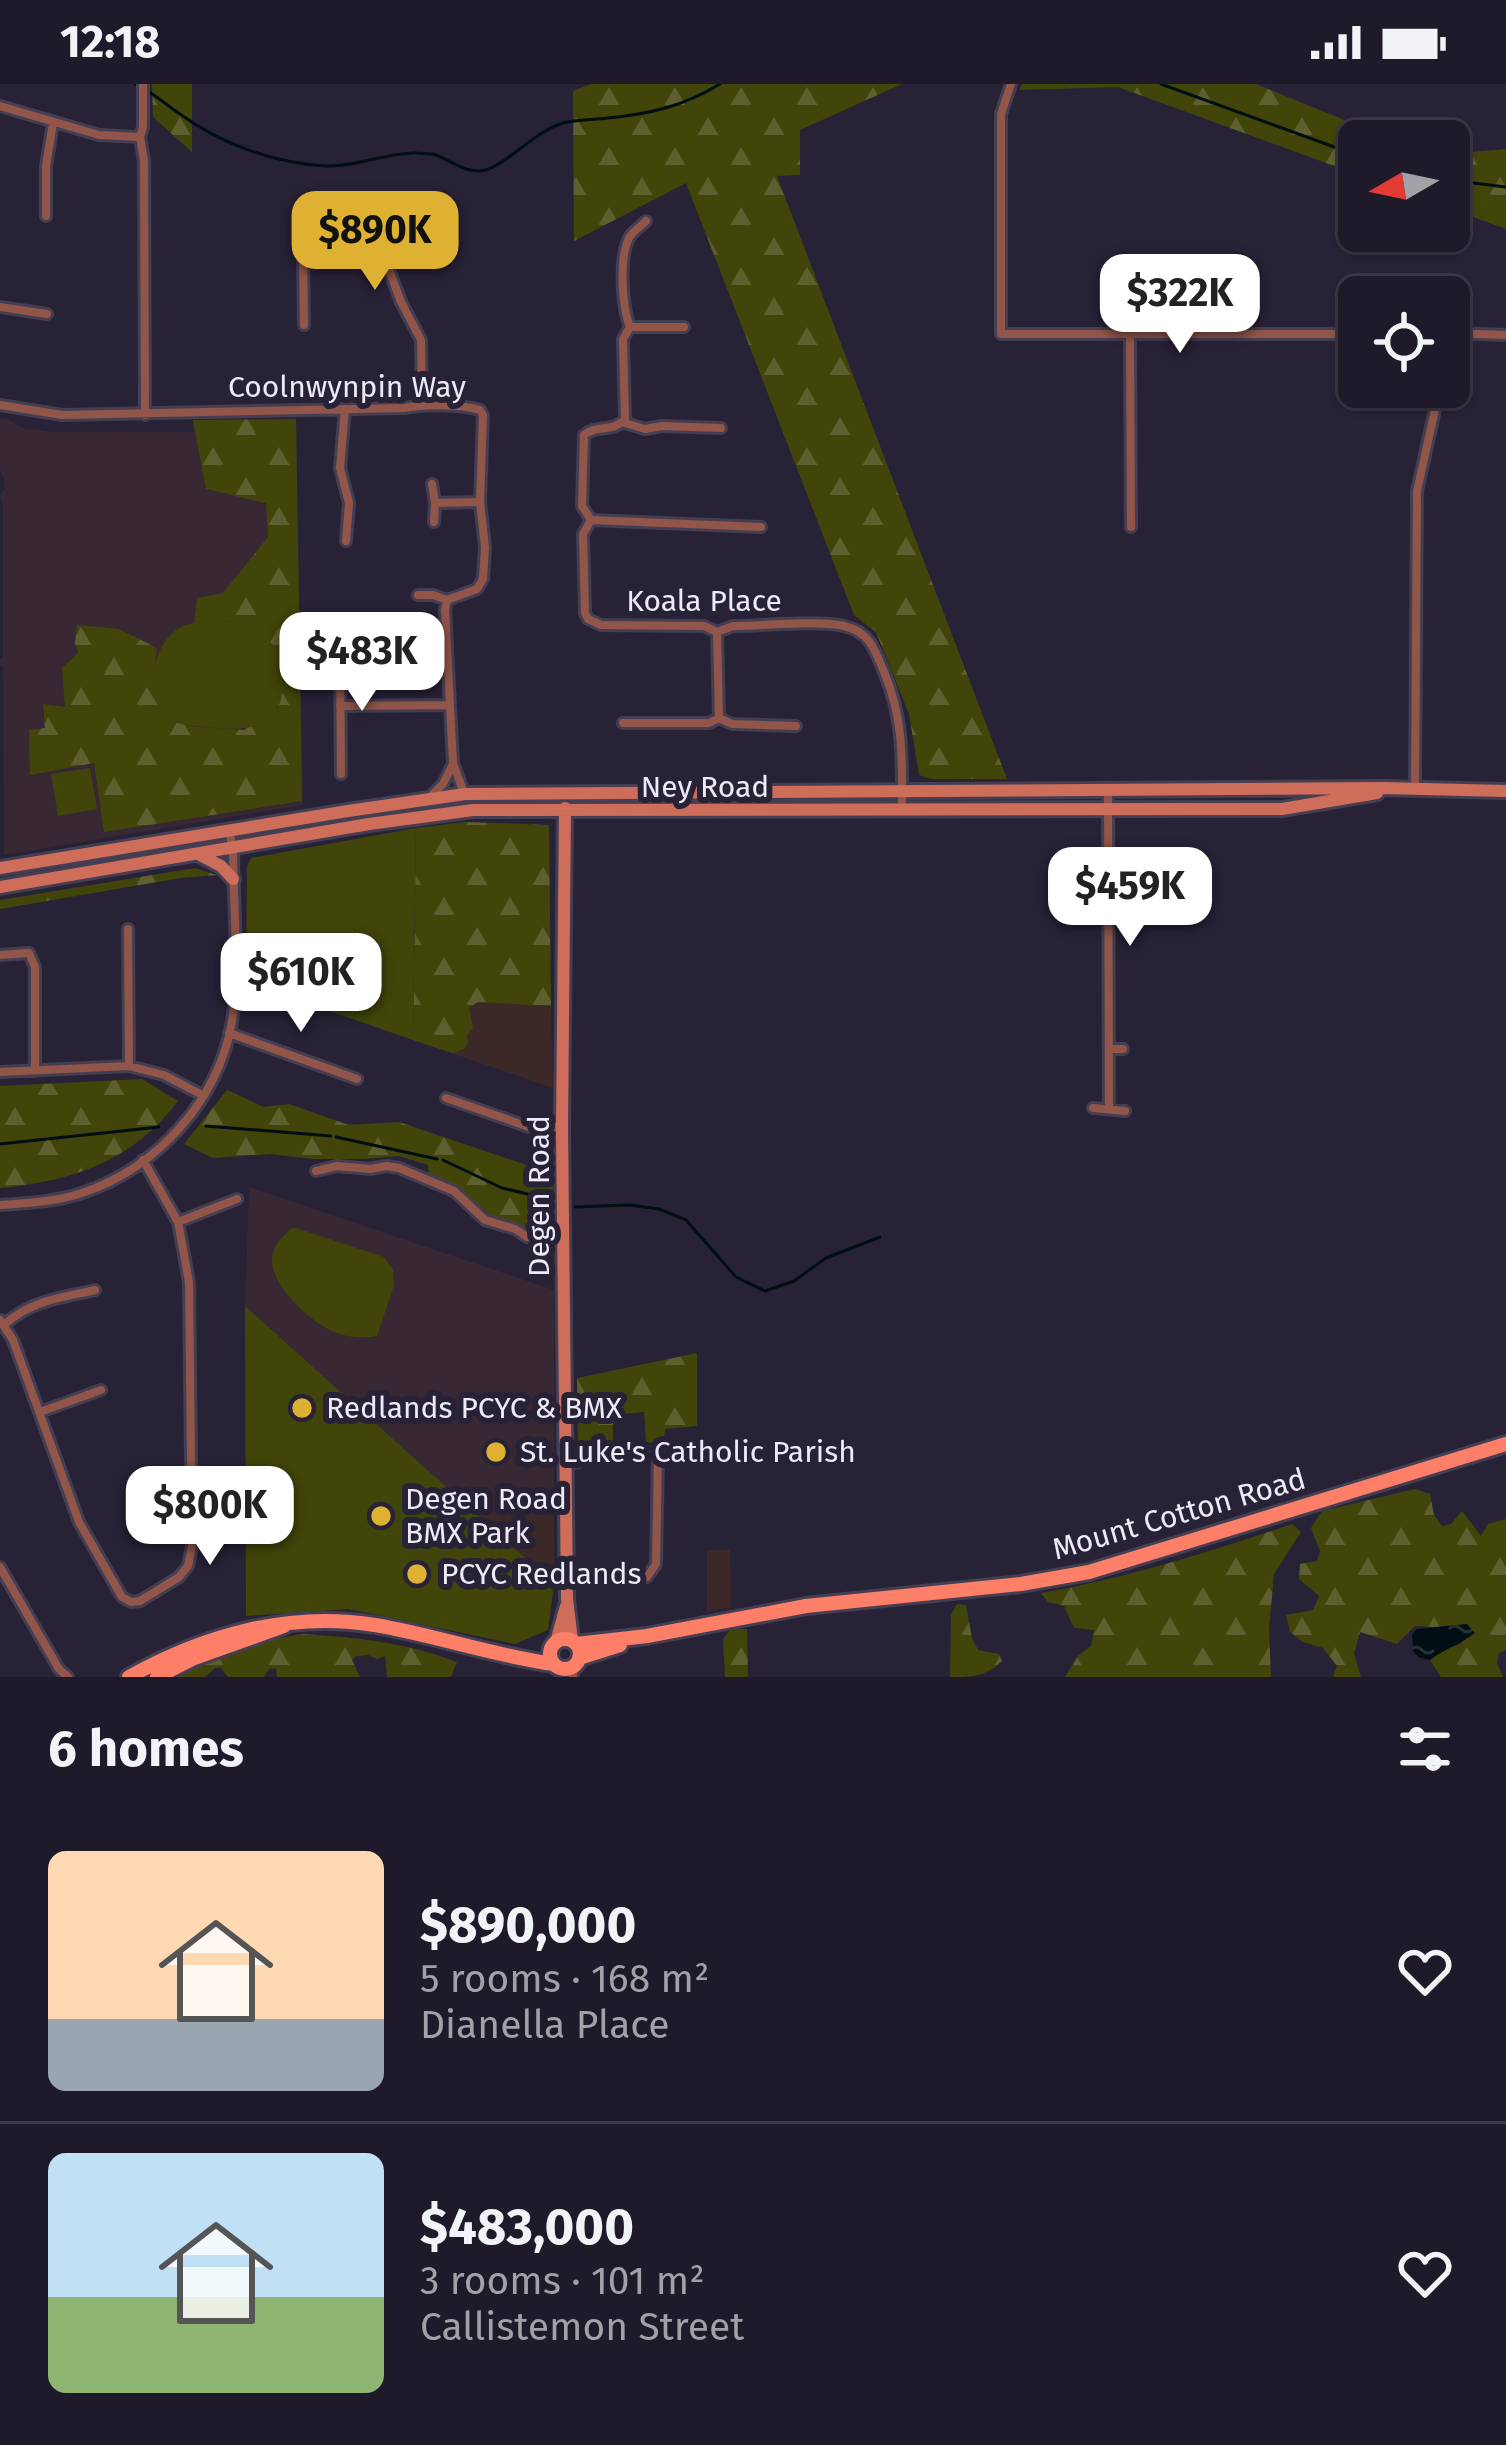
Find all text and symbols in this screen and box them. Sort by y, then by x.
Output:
text: 12:18 [60,15,160,69]
north arrow [1338,120,1470,252]
map controls [1338,120,1470,408]
pin: $890K [291,191,459,293]
text: $890K [319,207,431,253]
pin: $322K [1096,254,1264,356]
text: $322K [1127,270,1233,316]
button: locate [1338,276,1470,408]
street label: Coolnwynpin Way [228,369,466,405]
street label: Koala Place [626,583,782,619]
pin: $483K [278,612,446,714]
text: $483K [306,628,418,674]
street label: Ney Road [641,769,769,805]
pin: $459K [1046,847,1214,949]
text: $459K [1075,863,1185,909]
pin: $610K [217,933,385,1035]
text: $610K [248,949,354,995]
street label: Degen Road [521,1115,557,1277]
place label: Redlands PCYC & BMX [326,1390,623,1426]
marker: Redlands PCYC & BMX [289,1395,315,1421]
place label: St. Luke's Catholic Parish [520,1434,856,1470]
marker: St. Luke's Catholic Parish [483,1439,509,1465]
street label: Mount Cotton Road [1048,1461,1310,1567]
pin: $800K [126,1466,294,1568]
place label: Degen Road BMX Park [405,1481,567,1551]
text: $800K [153,1482,267,1528]
marker: Degen Road BMX Park [368,1503,394,1529]
place label: PCYC Redlands [441,1556,642,1592]
marker: PCYC Redlands [404,1561,430,1587]
icon: filters [1392,1716,1458,1782]
text: 6 homes [48,1718,244,1780]
text: $890,000 [420,1894,636,1956]
icon: home [144,1899,288,2043]
icon: heart [1392,1938,1458,2004]
text: 5 rooms · 168 m² [420,1956,709,2002]
text: Dianella Place [420,2002,669,2048]
text: $483,000 [420,2196,634,2258]
icon: home [144,2201,288,2345]
icon: heart [1392,2240,1458,2306]
text: 3 rooms · 101 m² [420,2258,705,2304]
text: Callistemon Street [420,2304,744,2350]

